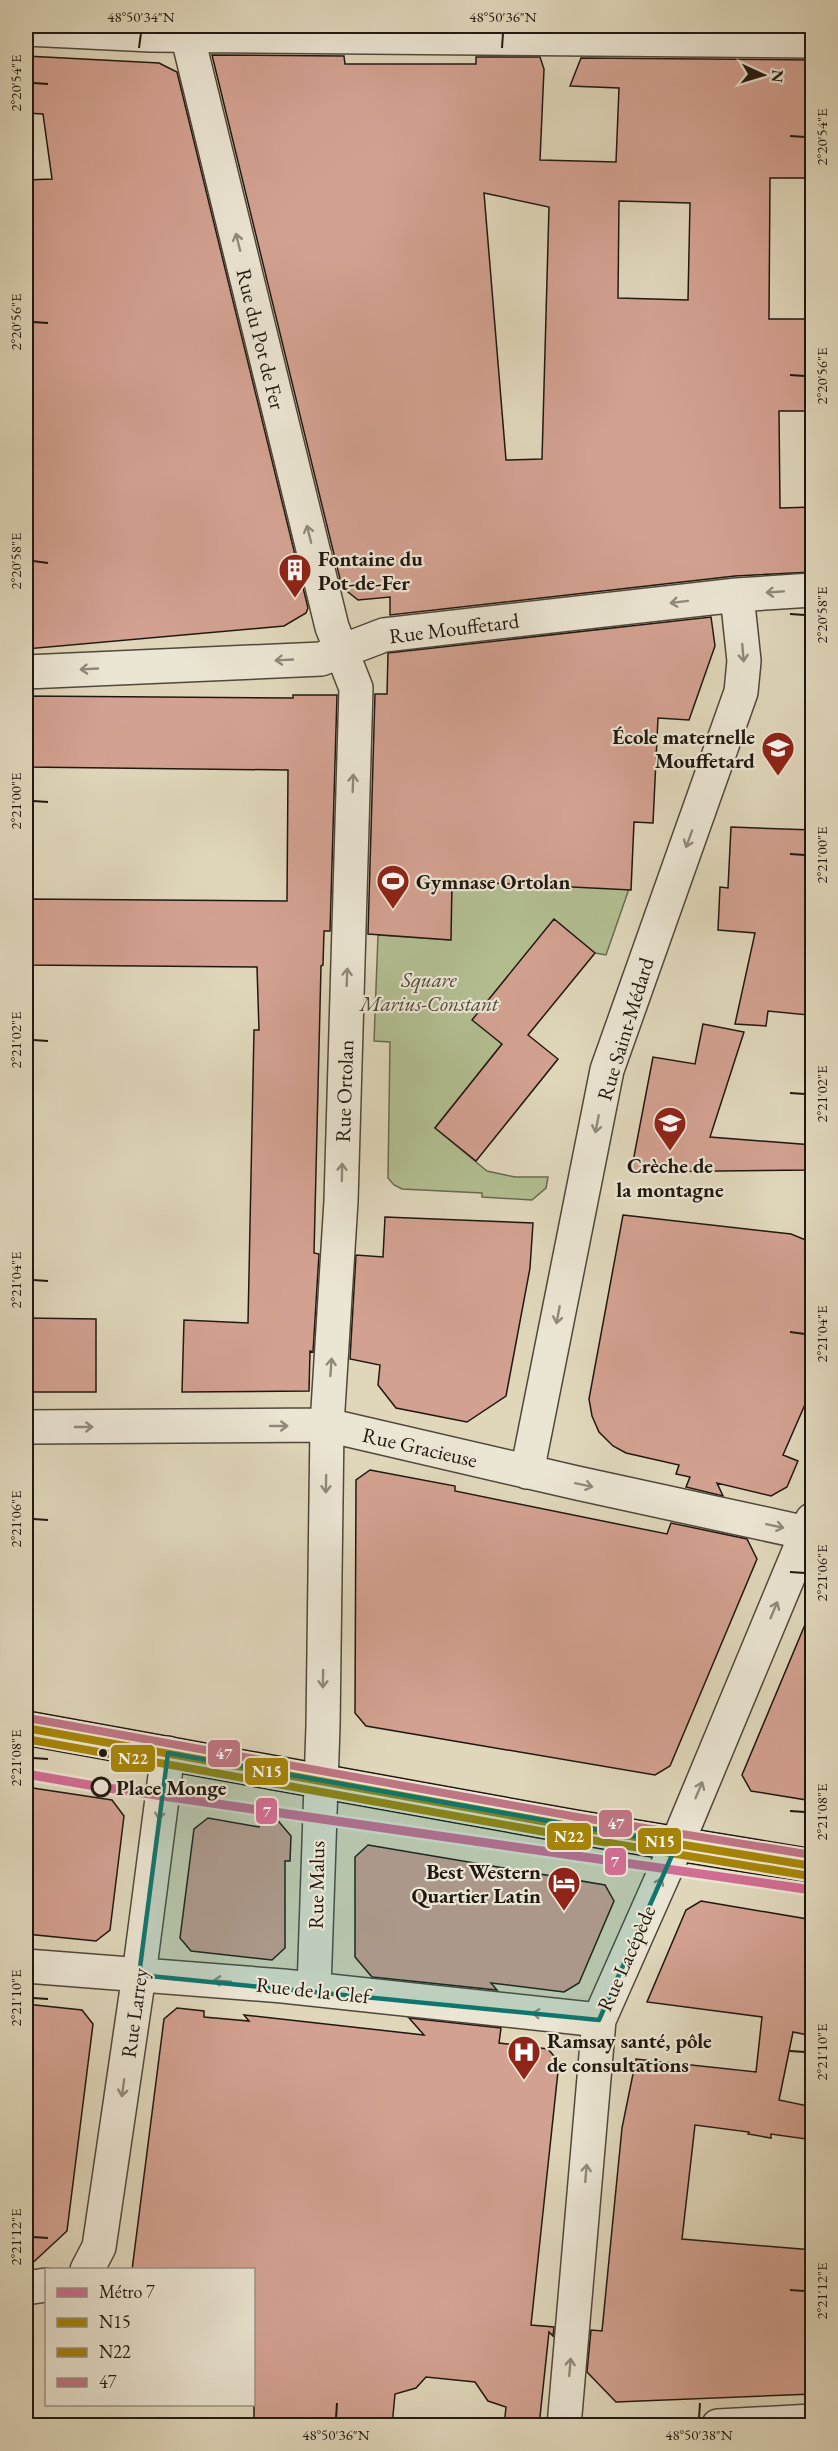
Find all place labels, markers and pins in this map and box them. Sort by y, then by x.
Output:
place label: Fontaine du Pot-de-Fer [318,545,423,596]
building icon: Fontaine du Pot-de-Fer [277,552,313,599]
place label: École maternelle Mouffetard [612,723,755,774]
school or university icon: École maternelle Mouffetard [760,730,796,777]
sports icon: Gymnase Ortolan [375,863,411,910]
place label: Gymnase Ortolan [416,868,570,895]
school or university icon: Crèche de la montagne [652,1105,688,1152]
place label: Crèche de la montagne [616,1152,724,1203]
unlabelled marker [97,1747,109,1759]
place label: Place Monge [116,1774,227,1801]
marker: Place Monge [91,1777,111,1797]
place label: Best Western Quartier Latin [412,1858,541,1909]
hotel icon: Best Western Quartier Latin [546,1865,582,1912]
place label: Ramsay santé, pôle de consultations [547,2027,712,2078]
hospital icon: Ramsay santé, pôle de consultations [506,2034,542,2081]

